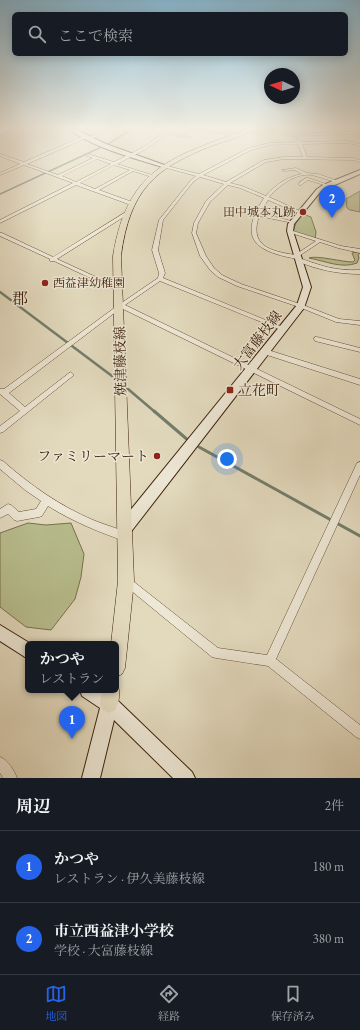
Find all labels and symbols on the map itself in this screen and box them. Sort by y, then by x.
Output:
north arrow [264,68,300,104]
pin: 2 [319,185,345,218]
place label: 田中城本丸跡 [223,204,295,220]
marker: 田中城本丸跡 [298,207,308,217]
place label: 西益津幼稚園 [53,275,125,291]
marker: 西益津幼稚園 [40,278,50,288]
district label: 郡 [12,288,28,309]
street label: 大富藤枝線 [228,307,286,373]
street label: 焼津藤枝線 [110,326,130,396]
place label: 立花町 [238,381,280,399]
marker: 立花町 [225,385,235,395]
place label: ファミリーマート [37,447,149,465]
your location [217,449,237,469]
marker: ファミリーマート [152,451,162,461]
pin: 1 [59,706,85,739]

